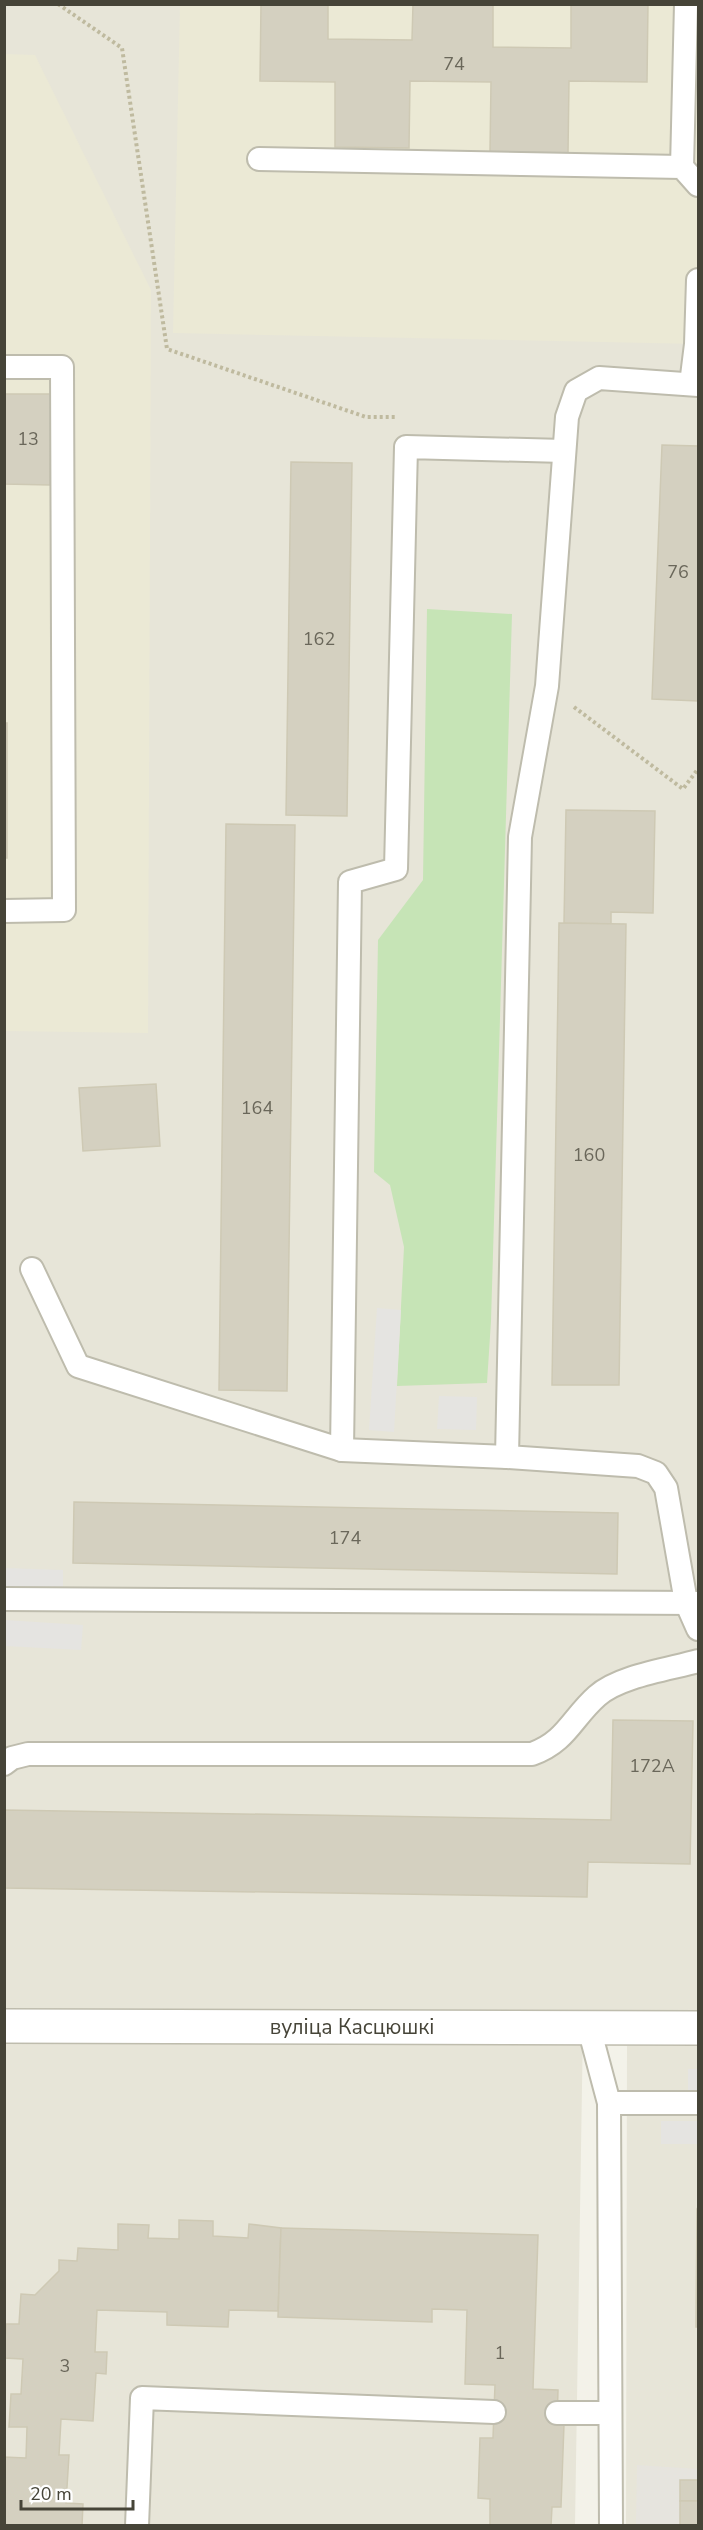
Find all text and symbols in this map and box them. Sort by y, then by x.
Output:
house number: 74 [443,52,465,76]
house number: 13 [17,427,39,451]
house number: 76 [667,560,689,584]
house number: 162 [303,627,335,651]
house number: 164 [241,1096,273,1120]
house number: 160 [573,1143,605,1167]
house number: 174 [329,1526,361,1550]
house number: 172А [629,1754,675,1778]
street label: вуліца Касцюшкі [270,2013,434,2041]
house number: 1 [495,2341,505,2365]
house number: 3 [60,2354,70,2378]
scale bar [21,2473,134,2511]
text: 20 m [30,2482,72,2506]

